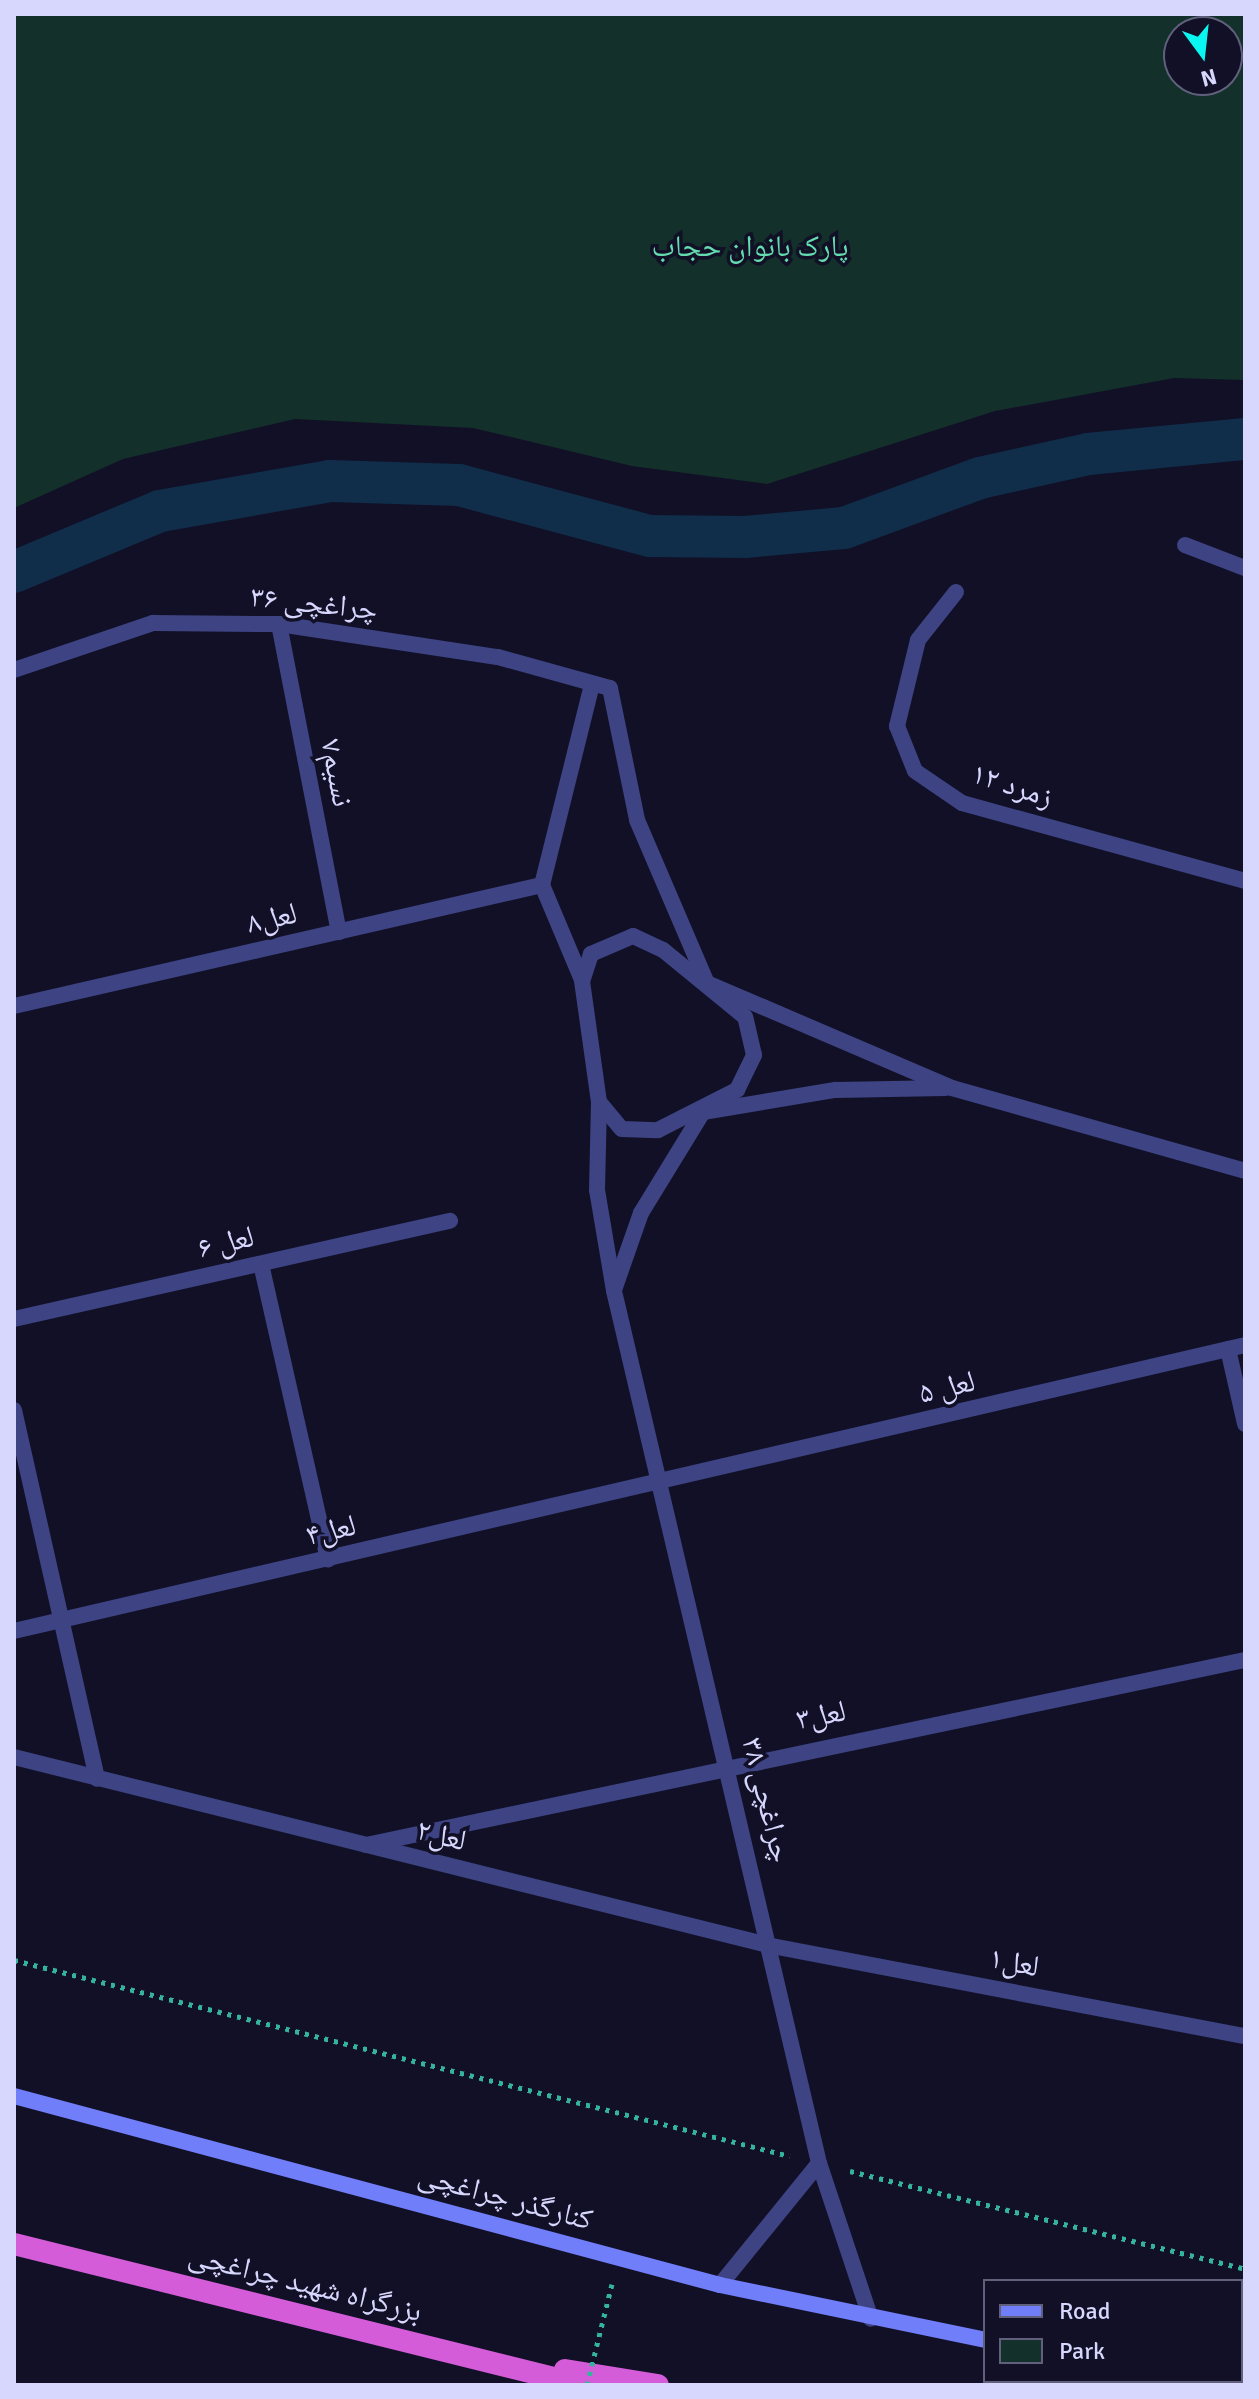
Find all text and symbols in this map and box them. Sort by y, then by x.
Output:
north arrow [1163,16,1243,96]
text: N [1198,63,1220,93]
park label: پارک بانوان حجاب [652,229,848,265]
street label: چراغچی ۳۶ [249,579,379,629]
street label: نسیم۷ [312,736,360,810]
street label: زمرد ۱۲ [967,756,1057,816]
street label: لعل۸ [244,896,300,942]
street label: لعل ۶ [194,1219,258,1267]
street label: لعل ۵ [915,1364,979,1412]
street label: لعل۴ [303,1508,359,1554]
street label: لعل۳ [793,1694,849,1738]
street label: چراغچی ۳۸ [733,1734,799,1866]
street label: لعل۲ [412,1812,470,1860]
street label: لعل۱ [986,1941,1042,1985]
street label: کنارگذر چراغچی [414,2157,596,2239]
street label: بزرگراه شهید چراغچی [185,2238,425,2330]
legend [983,2279,1243,2383]
text: Road [1059,2296,1110,2326]
text: Park [1059,2336,1105,2366]

